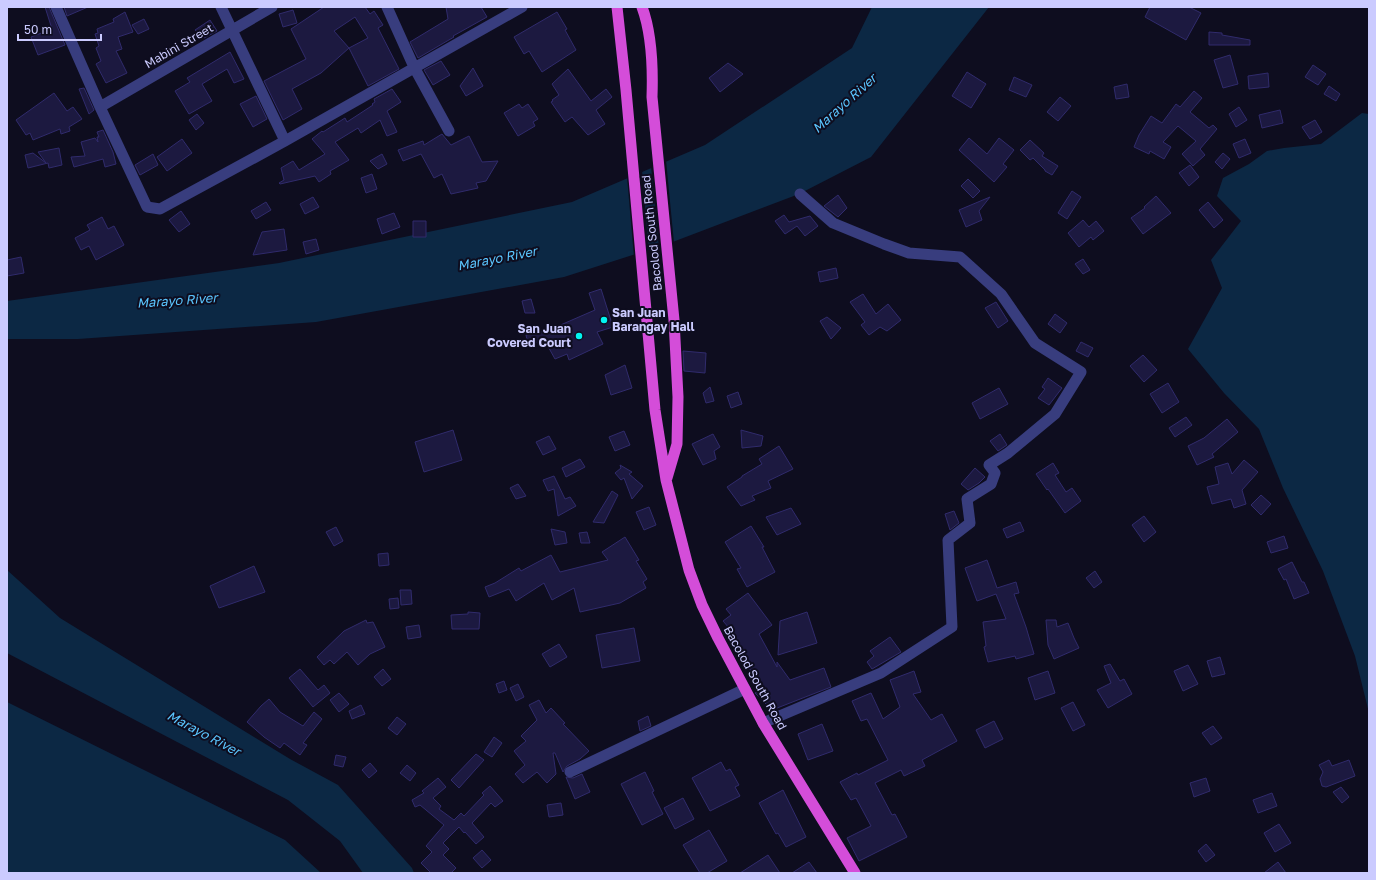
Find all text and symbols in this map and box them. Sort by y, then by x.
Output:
scale bar [18,16,101,42]
street label: Mabini Street [142,20,216,71]
text: 50 m [24,22,52,37]
water label: Marayo River [809,69,881,136]
street label: Bacolod South Road [638,174,665,292]
water label: Marayo River [456,242,540,274]
water label: Marayo River [136,289,220,311]
place label: San Juan Barangay Hall [612,305,695,334]
marker: San Juan Barangay Hall [599,315,609,325]
place label: San Juan Covered Court [487,321,571,350]
marker: San Juan Covered Court [574,331,584,341]
street label: Bacolod South Road [721,623,790,732]
water label: Marayo River [165,707,245,760]

